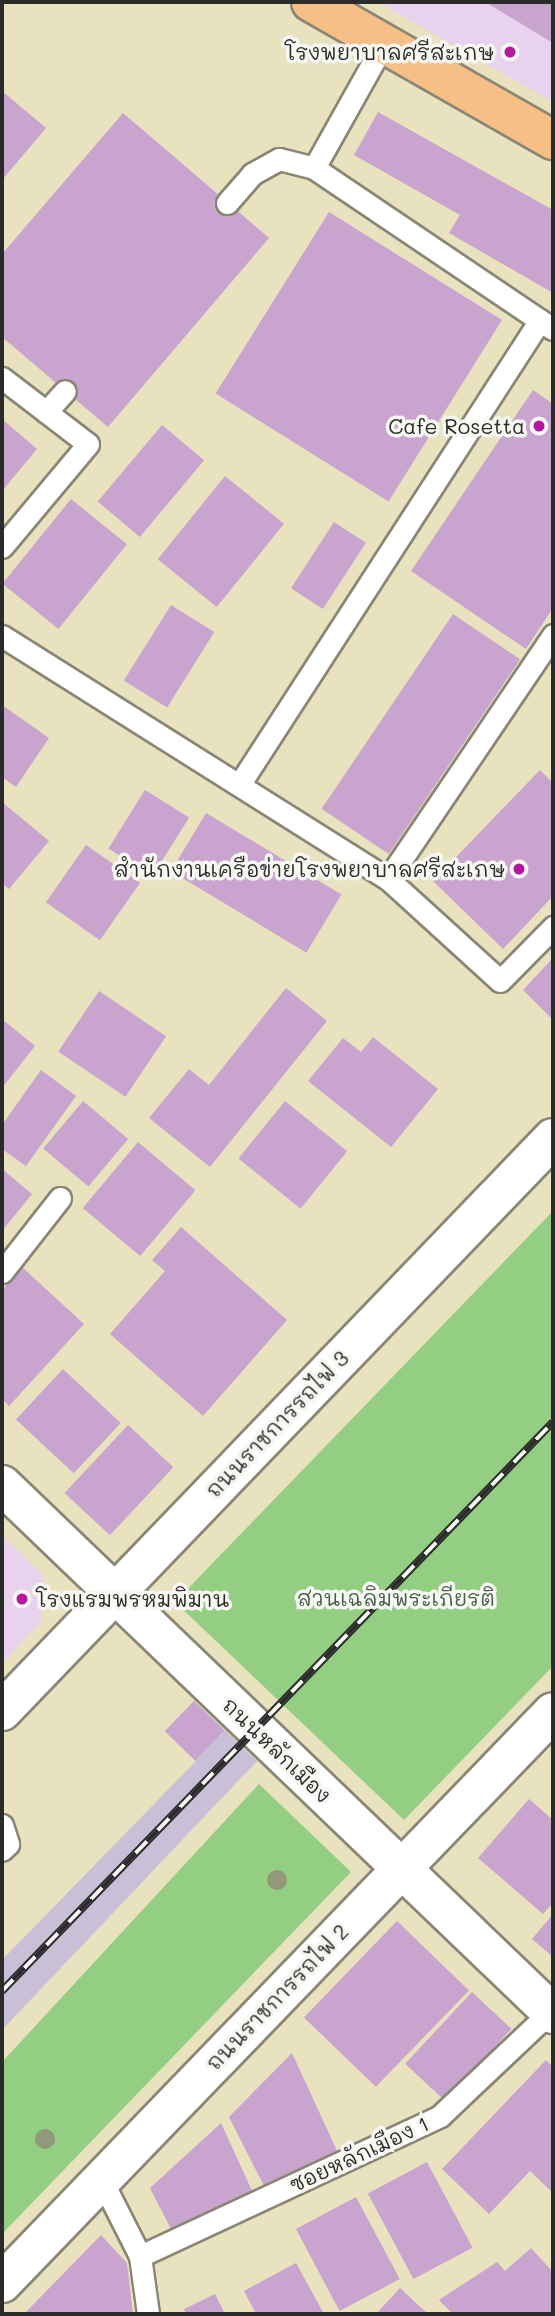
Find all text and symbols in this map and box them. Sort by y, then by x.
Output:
place label: โรงพยาบาลศรีสะเกษ [285,39,494,65]
marker: โรงพยาบาลศรีสะเกษ [500,42,520,62]
place label: Cafe Rosetta [388,413,525,439]
marker: Cafe Rosetta [531,418,547,434]
place label: สำนักงานเครือข่ายโรงพยาบาลศรีสะเกษ [114,856,505,882]
marker: สำนักงานเครือข่ายโรงพยาบาลศรีสะเกษ [511,861,527,877]
street label: ถนนราชการรถไฟ 3 [201,1345,353,1503]
park label: สวนเฉลิมพระเกียรติ [297,1585,495,1611]
place label: โรงแรมพรหมพิมาน [36,1586,229,1612]
marker: โรงแรมพรหมพิมาน [14,1591,30,1607]
street label: ถนนหลักเมือง [218,1692,336,1808]
street label: ถนนราชการรถไฟ 2 [201,1919,353,2075]
street label: ซอยหลักเมือง 1 [285,2111,433,2197]

